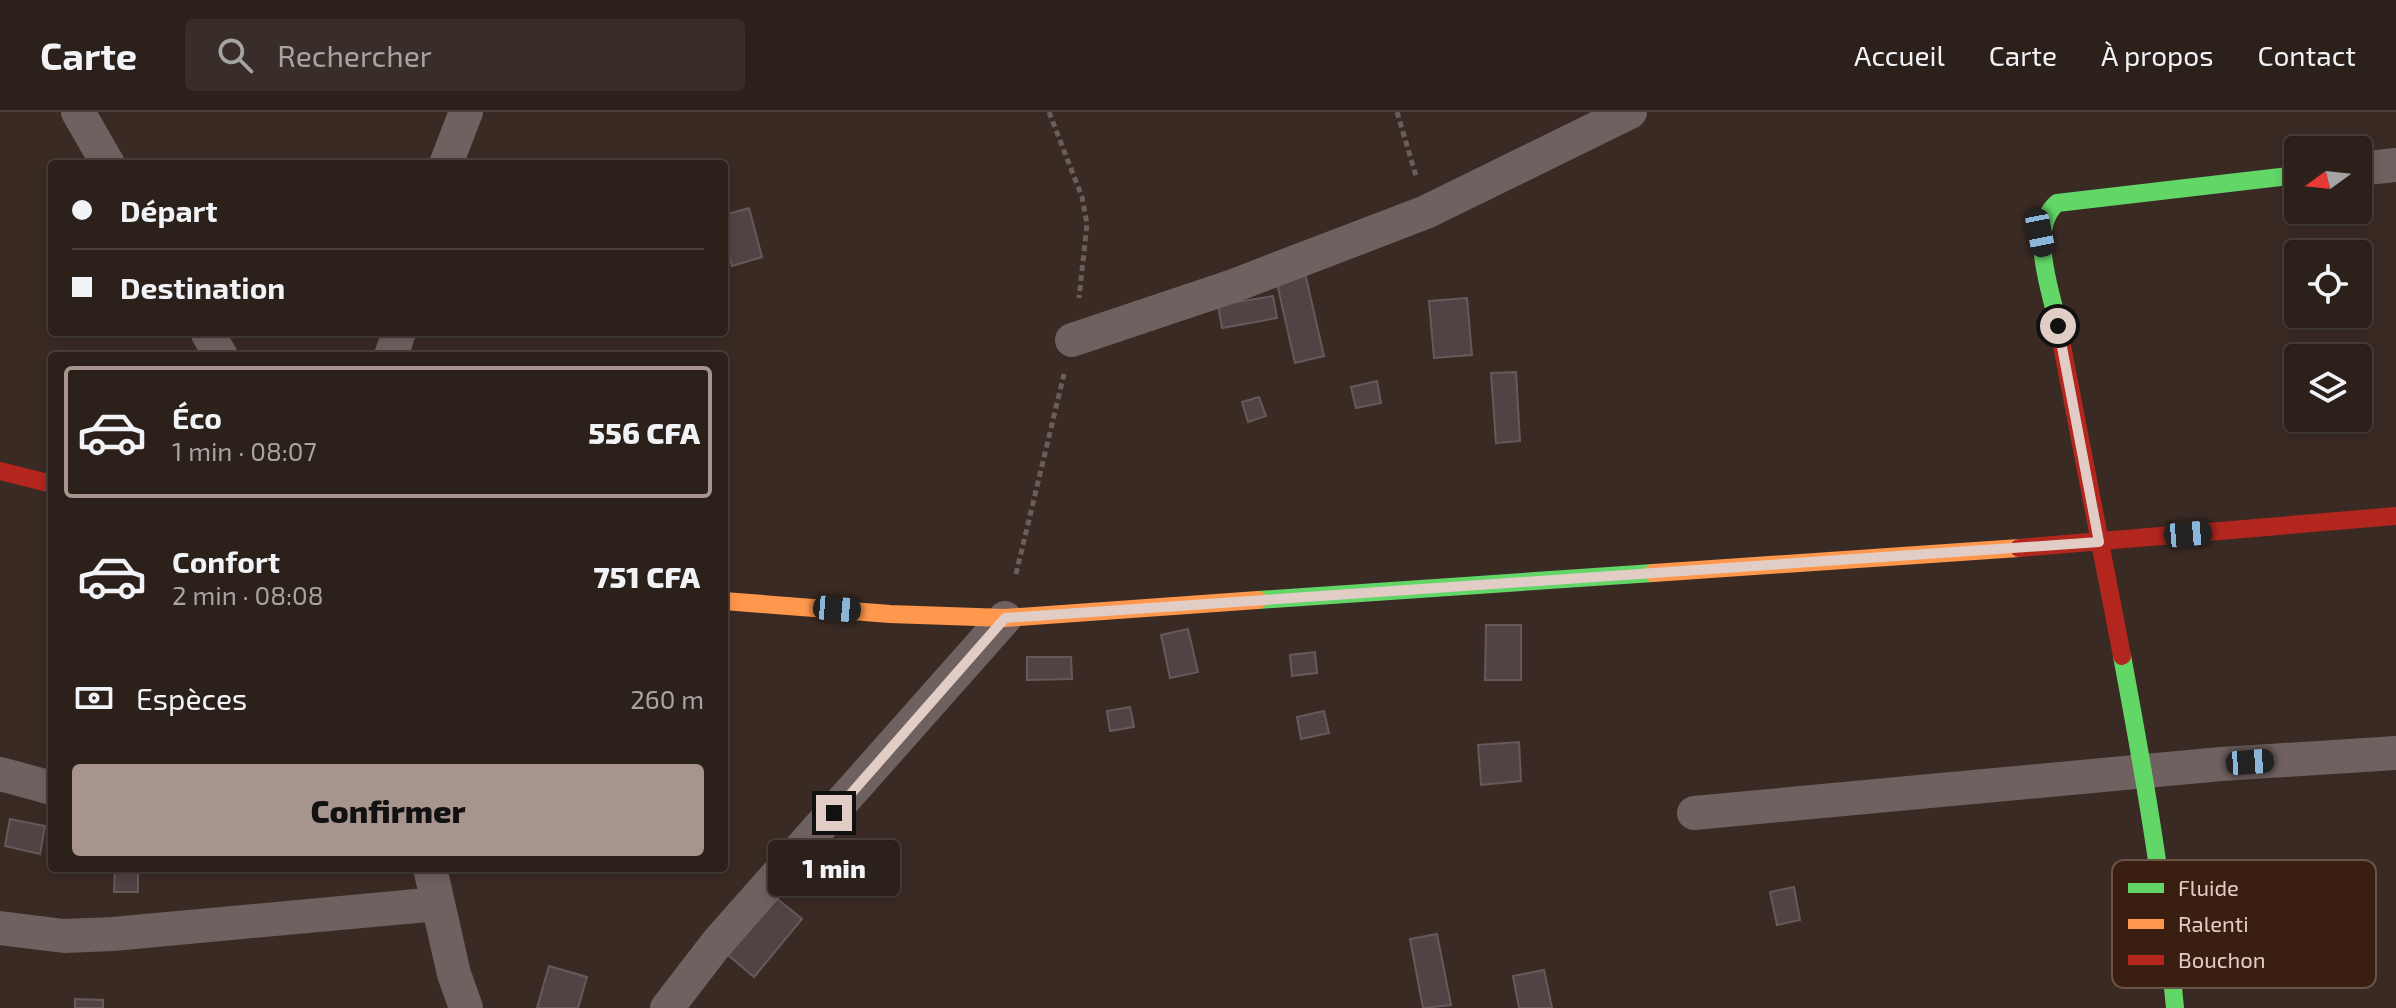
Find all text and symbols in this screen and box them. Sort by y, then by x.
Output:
search box [185,19,745,91]
text: Carte [40,32,137,78]
icon: search [213,33,257,77]
text: Rechercher [277,37,432,73]
text: Accueil [1854,38,1945,72]
text: Carte [1989,38,2057,72]
text: À propos [2101,38,2213,72]
text: Contact [2257,38,2356,72]
north arrow [2284,136,2372,224]
map controls [2284,136,2372,432]
text: Départ [120,192,218,228]
car [2024,207,2056,259]
button: locate [2284,240,2372,328]
text: Destination [120,269,285,305]
route start [2040,308,2076,344]
button: layers [2284,344,2372,432]
icon: car [76,396,148,468]
text: Éco [172,399,222,435]
text: 556 CFA [588,414,700,450]
text: 1 min · 08:07 [172,435,317,466]
car [2163,520,2213,548]
icon: car [76,540,148,612]
text: Confort [172,543,280,579]
text: 751 CFA [593,558,700,594]
text: 2 min · 08:08 [172,579,324,610]
car [812,595,862,623]
icon: cash [72,676,116,720]
text: Espèces [136,680,247,716]
text: 260 m [630,683,704,714]
car [2225,748,2275,776]
button: Confirmer [72,764,704,856]
route end [816,795,852,831]
callout: 1 min [768,841,900,897]
text: 1 min [802,852,866,883]
legend [2112,860,2376,988]
text: Fluide [2178,874,2239,900]
text: Ralenti [2178,910,2249,936]
text: Bouchon [2178,946,2266,972]

